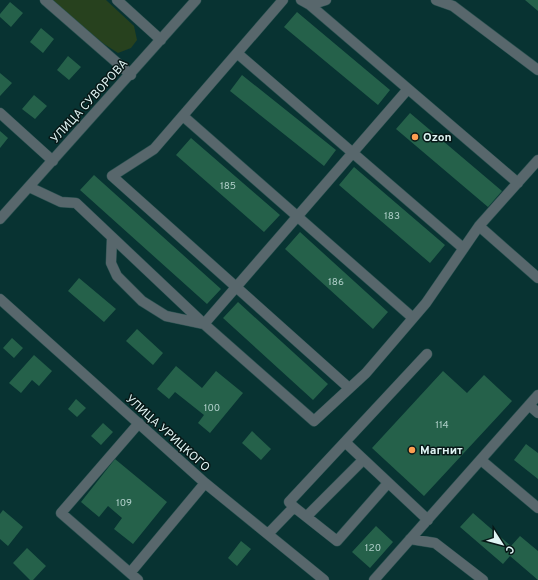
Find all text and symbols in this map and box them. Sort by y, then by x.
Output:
street label: УЛИЦА СУВОРОВА [48,56,132,147]
place label: Ozon [423,130,452,146]
marker: Ozon [410,132,420,142]
house number: 185 [220,180,236,193]
house number: 183 [384,210,400,223]
house number: 186 [328,276,344,289]
street label: УЛИЦА УРИЦКОГО [122,392,213,476]
house number: 100 [204,402,220,415]
house number: 114 [435,419,449,432]
place label: Магнит [420,443,463,459]
marker: Магнит [407,445,417,455]
house number: 109 [116,497,132,510]
north arrow [482,524,522,564]
house number: 120 [365,542,381,555]
text: С [502,542,517,556]

